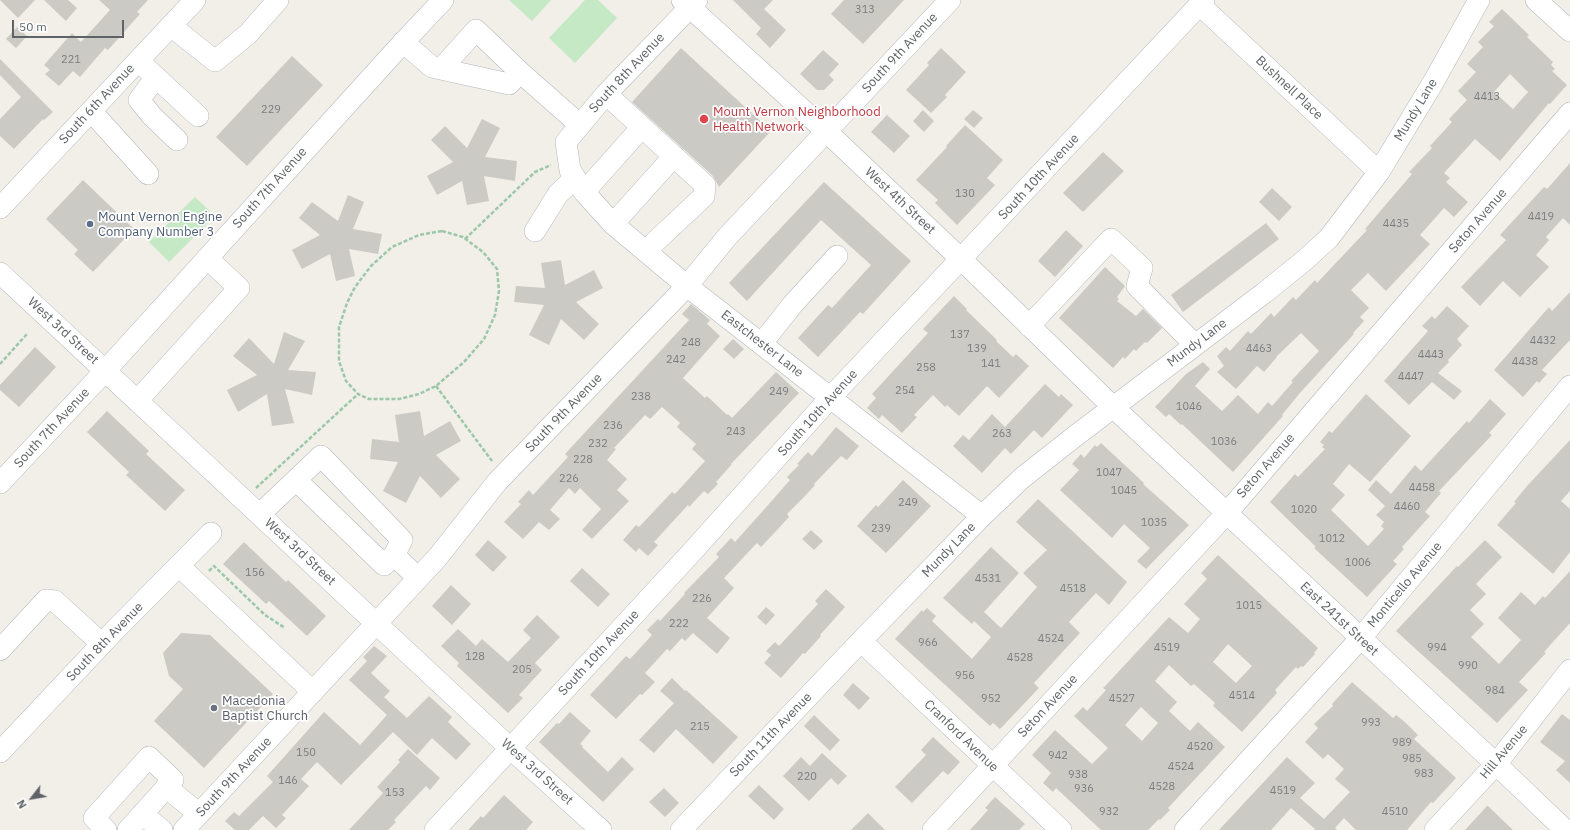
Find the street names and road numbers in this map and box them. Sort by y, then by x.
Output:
street label: South 9th Avenue [859,10,941,96]
street label: South 8th Avenue [586,30,668,116]
street label: Bushnell Place [1252,53,1326,123]
street label: South 6th Avenue [56,61,138,147]
street label: Mundy Lane [1391,76,1441,144]
street label: South 10th Avenue [995,131,1083,223]
street label: South 7th Avenue [230,144,310,232]
street label: West 4th Street [861,164,939,238]
street label: Seton Avenue [1446,186,1510,256]
street label: West 3rd Street [24,294,102,368]
street label: Eastchester Lane [718,307,806,381]
street label: Mundy Lane [1164,316,1230,370]
street label: South 10th Avenue [775,366,861,460]
street label: South 9th Avenue [522,370,606,456]
street label: South 7th Avenue [11,385,93,471]
street label: Seton Avenue [1234,431,1298,501]
street label: West 3rd Street [261,515,339,589]
street label: Mundy Lane [919,519,979,581]
street label: Monticello Avenue [1365,539,1445,631]
street label: East 241st Street [1297,579,1381,659]
street label: South 8th Avenue [63,599,147,685]
street label: South 10th Avenue [555,607,643,699]
street label: Seton Avenue [1015,671,1081,741]
street label: South 11th Avenue [727,690,815,780]
street label: Cranford Avenue [921,697,1001,775]
street label: Hill Avenue [1477,722,1531,782]
street label: South 9th Avenue [193,734,275,820]
street label: West 3rd Street [498,736,576,808]

